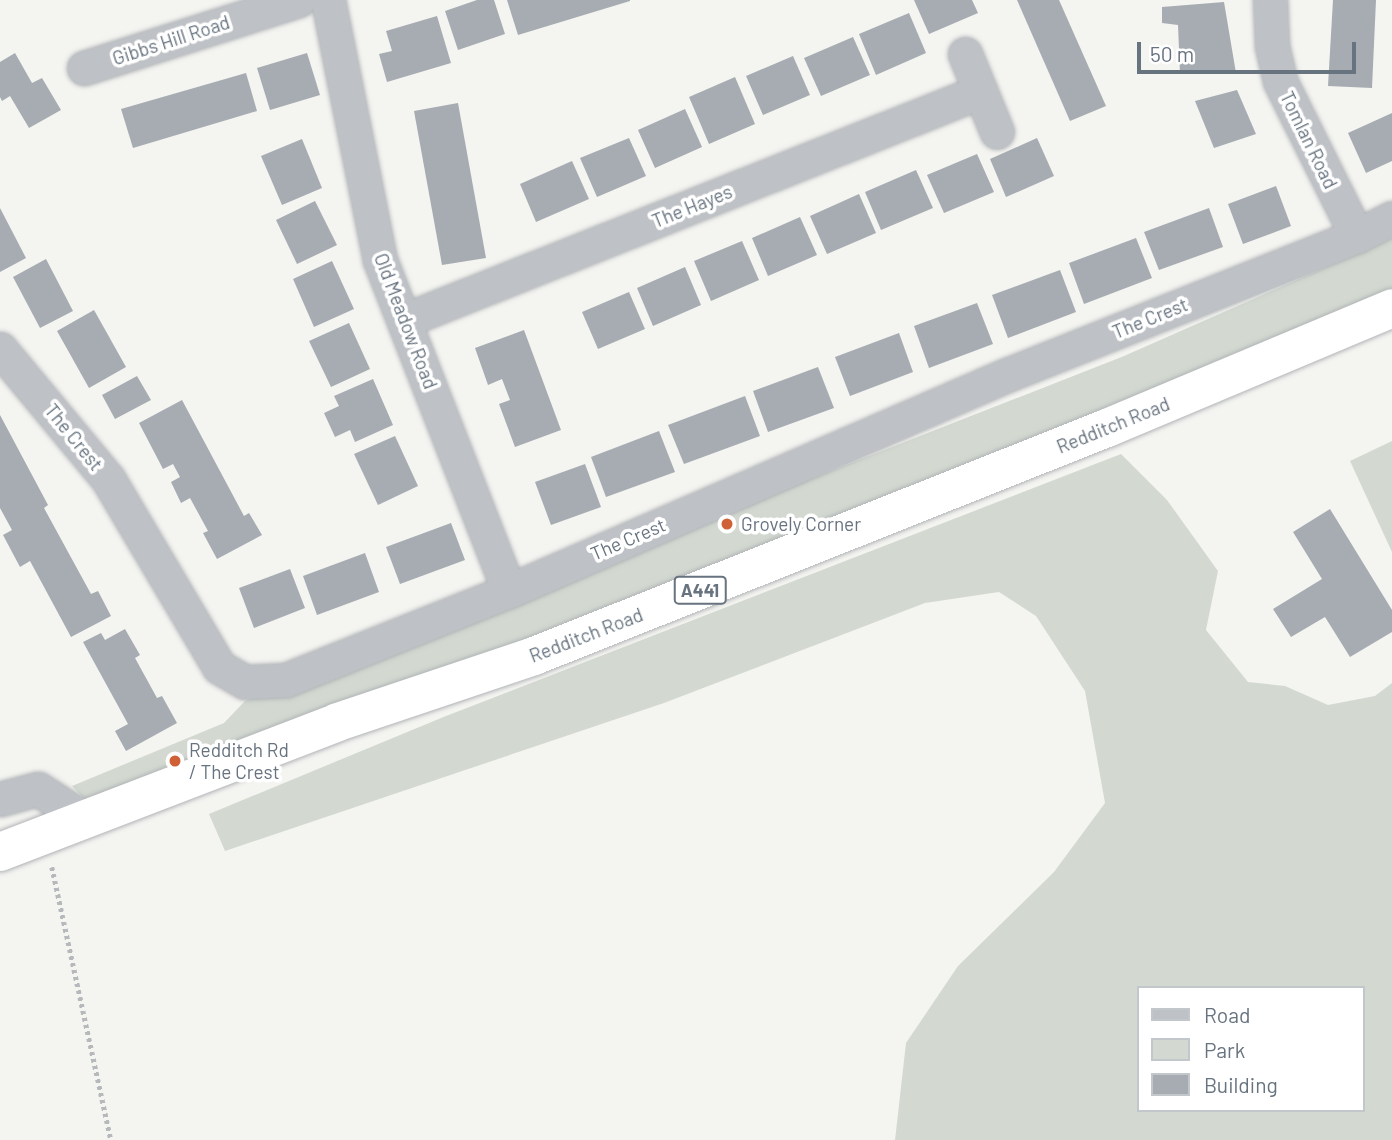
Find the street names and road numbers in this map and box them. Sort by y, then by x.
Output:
street label: Gibbs Hill Road [109,10,233,70]
street label: Tomlan Road [1276,88,1342,192]
street label: The Hayes [649,180,735,232]
street label: Old Meadow Road [370,250,442,392]
street label: The Crest [1109,293,1191,343]
street label: Redditch Road [1053,392,1173,458]
street label: The Crest [40,399,108,475]
street label: The Crest [587,513,669,565]
road number: A441 [672,576,728,604]
street label: Redditch Road [526,603,646,667]

